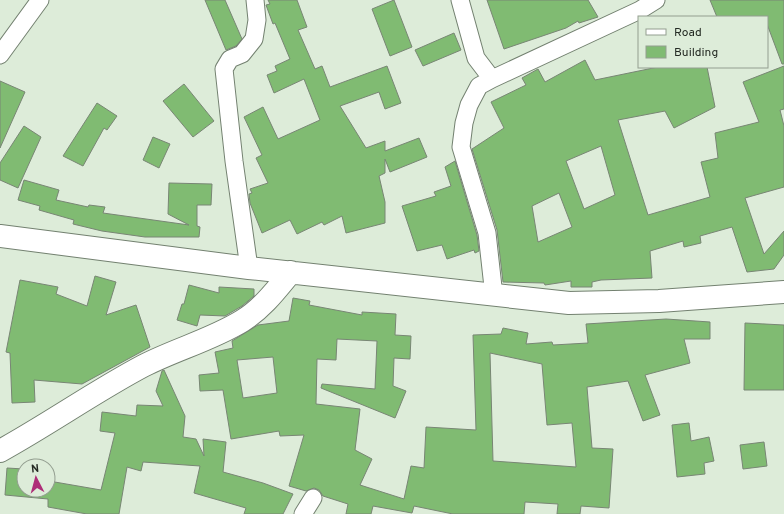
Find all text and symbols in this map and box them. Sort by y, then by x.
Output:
legend [638,16,768,68]
text: Road [674,25,702,41]
text: Building [674,45,718,61]
north arrow [16,458,56,498]
text: N [30,462,40,476]

